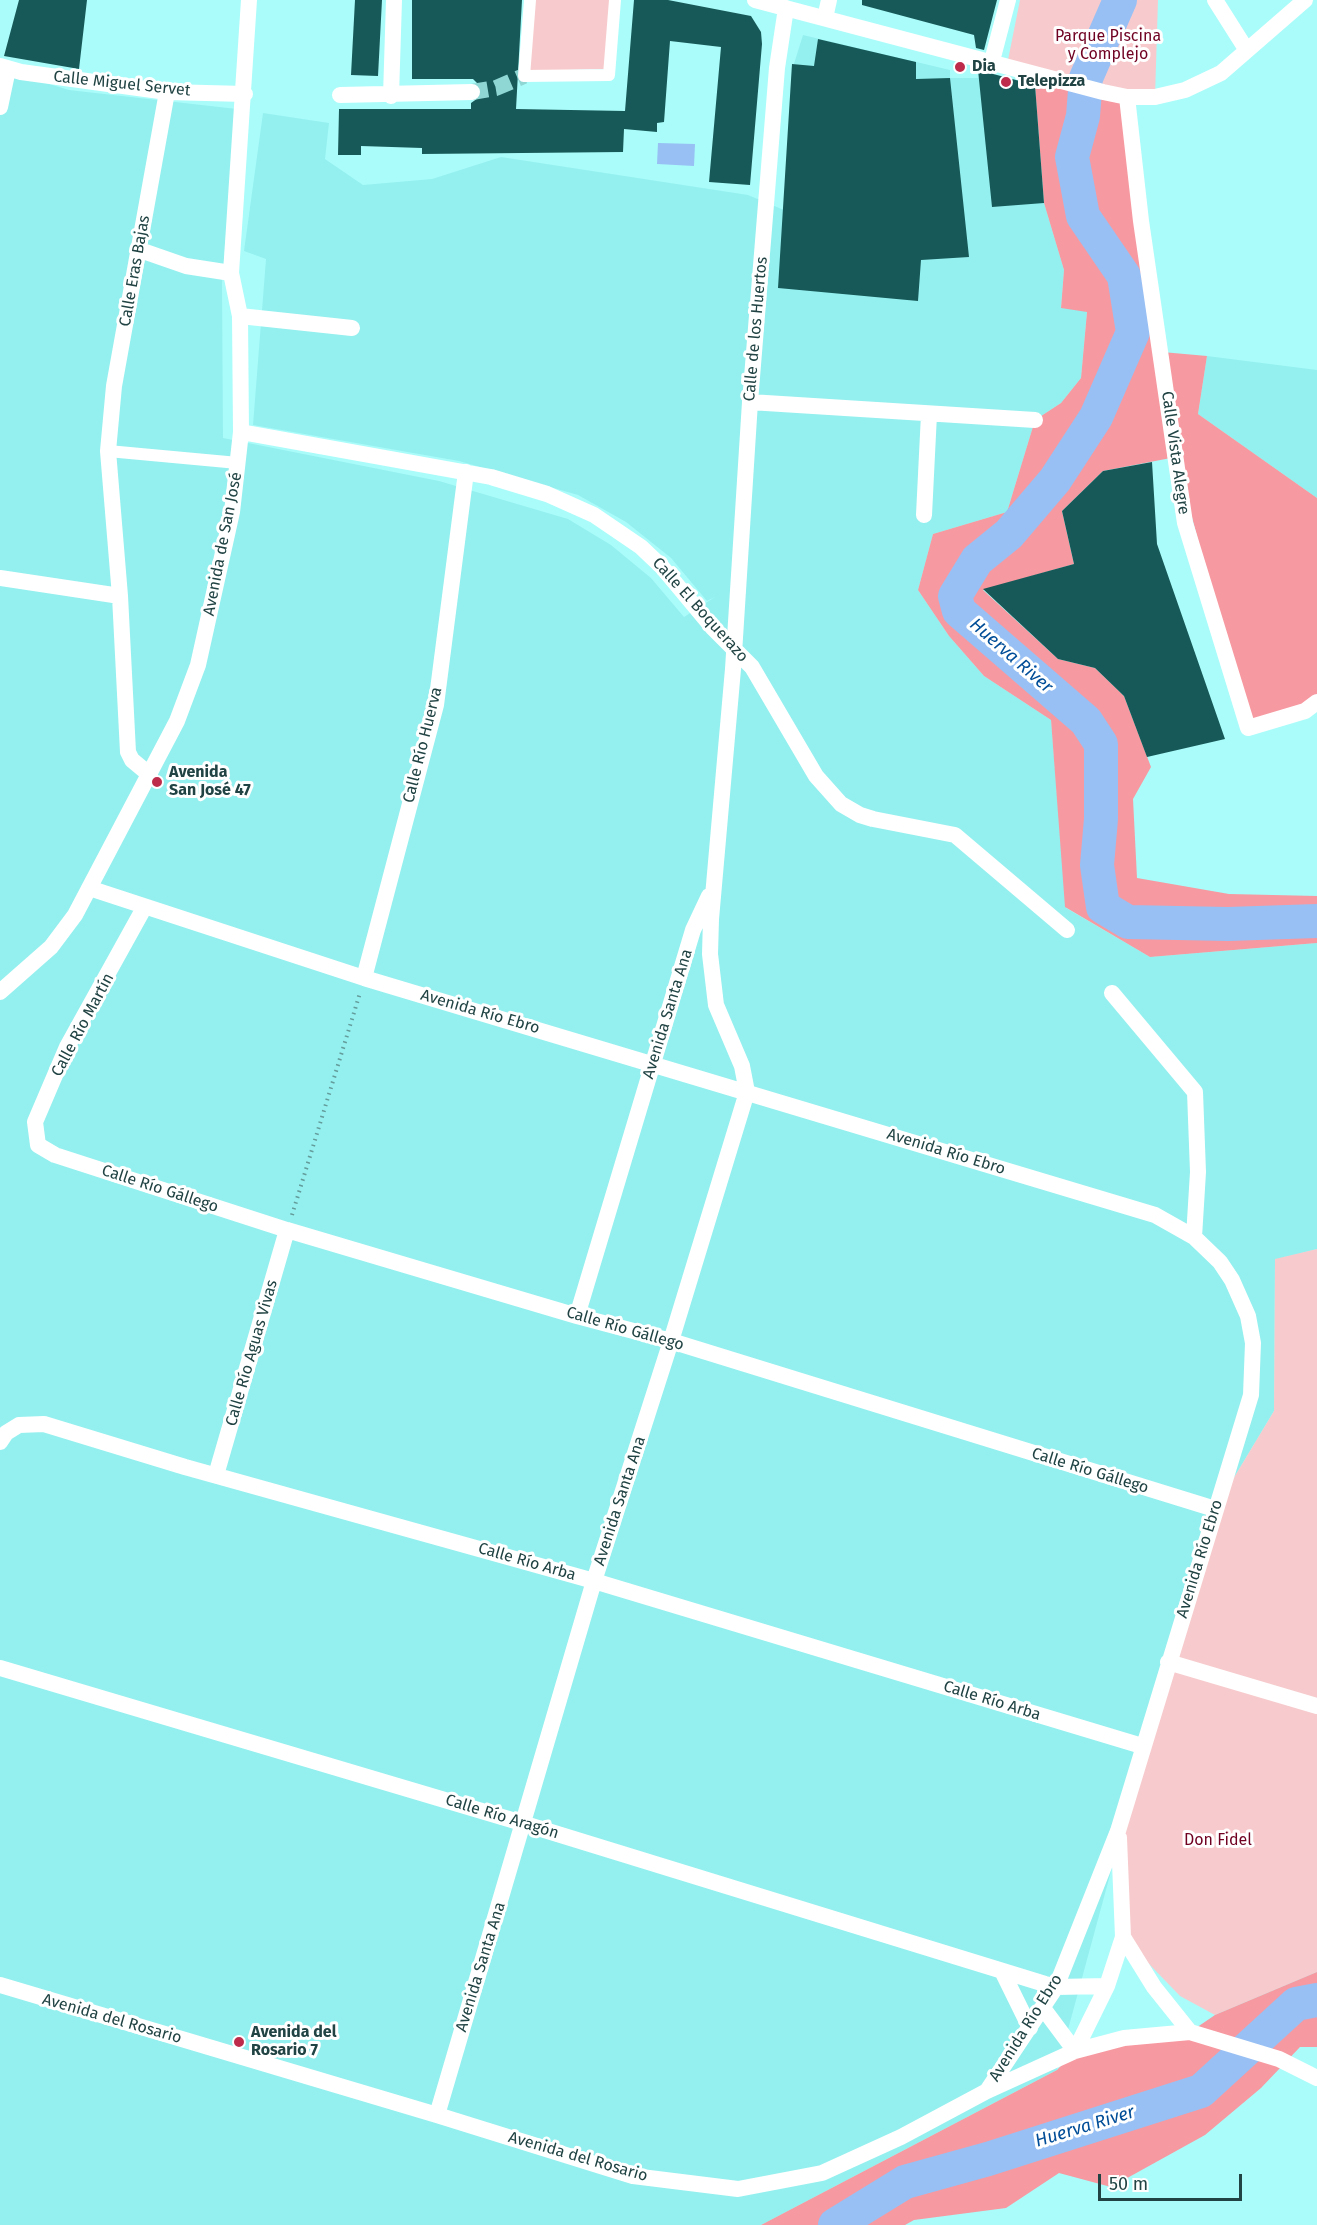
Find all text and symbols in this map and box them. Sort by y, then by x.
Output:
park label: Parque Piscina y Complejo [1055,27,1161,65]
place label: Dia [972,57,996,77]
marker: Dia [953,60,967,74]
street label: Calle Miguel Servet [53,67,191,101]
place label: Telepizza [1018,72,1085,92]
marker: Telepizza [999,75,1013,89]
street label: Calle Eras Bajas [116,214,154,328]
street label: Calle de los Huertos [740,256,772,402]
street label: Calle Vista Alegre [1157,390,1193,516]
street label: Avenida de San José [200,470,246,618]
street label: Calle El Boquerazo [648,554,752,666]
water label: Huerva River [965,614,1057,698]
street label: Calle Río Huerva [399,685,447,805]
place label: Avenida San José 47 [169,763,251,801]
marker: Avenida San José 47 [150,775,164,789]
street label: Avenida Santa Ana [639,947,697,1081]
street label: Calle Río Martín [48,970,118,1080]
street label: Avenida Río Ebro [418,986,542,1038]
street label: Avenida Río Ebro [884,1125,1008,1179]
street label: Calle Río Gállego [99,1161,221,1217]
street label: Calle Río Aguas Vivas [222,1278,282,1428]
street label: Calle Río Gállego [564,1303,686,1355]
street label: Avenida Santa Ana [590,1434,650,1568]
street label: Calle Río Gállego [1029,1444,1151,1498]
street label: Avenida Río Ebro [1173,1497,1227,1621]
street label: Calle Río Arba [476,1539,578,1585]
street label: Calle Río Arba [941,1677,1043,1725]
street label: Calle Río Aragón [443,1791,561,1843]
park label: Don Fidel [1184,1831,1252,1851]
street label: Avenida Santa Ana [452,1900,510,2034]
street label: Avenida Río Ebro [985,1971,1067,2085]
street label: Avenida del Rosario [40,1990,184,2048]
place label: Avenida del Rosario 7 [251,2023,336,2061]
marker: Avenida del Rosario 7 [232,2035,246,2049]
water label: Huerva River [1033,2102,1137,2152]
street label: Avenida del Rosario [506,2128,650,2186]
scale bar [1101,2162,1245,2200]
text: 50 m [1109,2173,1148,2195]

